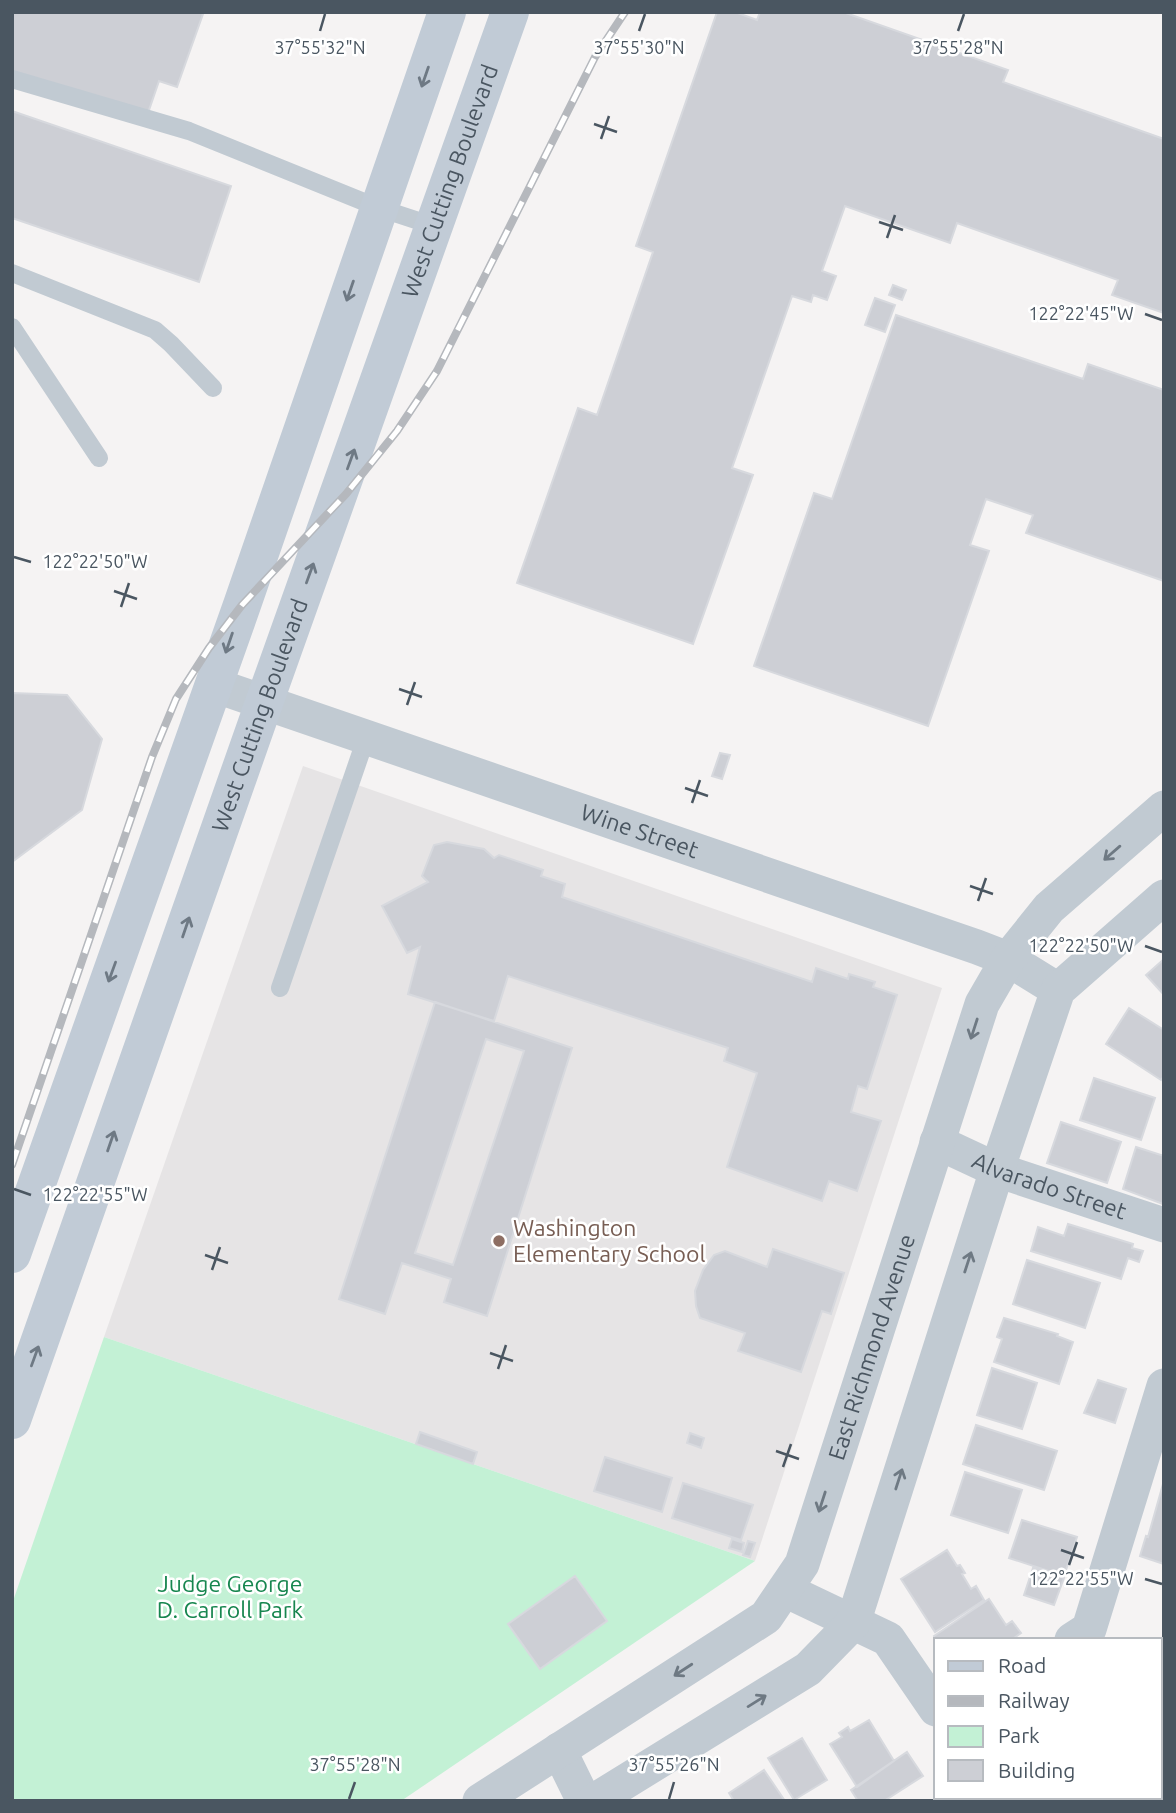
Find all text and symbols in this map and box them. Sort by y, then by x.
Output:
text: 37°55'32"N [274,37,366,57]
text: 37°55'30"N [593,37,685,57]
text: 37°55'28"N [912,37,1004,57]
street label: West Cutting Boulevard [396,61,502,301]
one-way arrow [418,65,430,87]
one-way arrow [343,280,355,302]
text: 122°22'45"W [1028,303,1134,323]
one-way arrow [346,448,358,470]
text: 122°22'50"W [42,551,148,571]
one-way arrow [305,563,317,585]
street label: West Cutting Boulevard [207,595,312,835]
one-way arrow [222,631,234,653]
street label: Wine Street [578,799,702,862]
one-way arrow [1103,845,1121,861]
one-way arrow [181,916,193,938]
text: 122°22'50"W [1028,935,1134,955]
one-way arrow [105,961,117,983]
one-way arrow [967,1018,980,1040]
one-way arrow [106,1131,118,1153]
street label: Alvarado Street [969,1147,1130,1224]
text: 122°22'55"W [42,1184,148,1204]
place label: Washington Elementary School [513,1215,706,1266]
street label: East Richmond Avenue [823,1231,919,1463]
marker: Washington Elementary School [491,1233,507,1249]
one-way arrow [962,1251,975,1273]
one-way arrow [30,1346,43,1367]
one-way arrow [894,1468,906,1490]
one-way arrow [815,1491,828,1513]
text: 122°22'55"W [1028,1568,1134,1588]
park label: Judge George D. Carroll Park [157,1571,304,1622]
legend [934,1638,1162,1799]
text: Road [998,1653,1046,1677]
one-way arrow [674,1664,694,1678]
text: Railway [998,1688,1070,1712]
one-way arrow [746,1694,766,1708]
text: Park [998,1723,1040,1747]
text: 37°55'28"N [309,1754,401,1774]
text: 37°55'26"N [628,1754,720,1774]
text: Building [998,1758,1075,1782]

